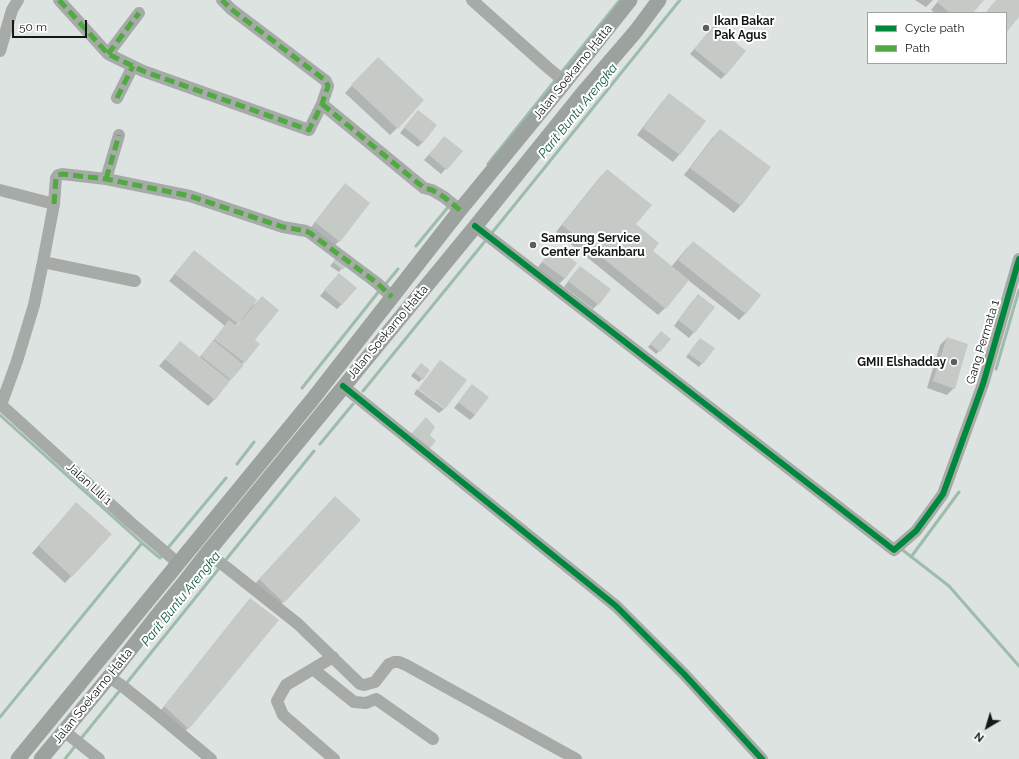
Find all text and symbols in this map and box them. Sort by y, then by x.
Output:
scale bar [14,12,89,38]
legend [867,12,1007,64]
place label: Ikan Bakar Pak Agus [714,14,774,42]
text: 50 m [19,20,47,34]
text: Cycle path [905,21,964,35]
street label: Jalan Soekarno Hatta [530,22,616,122]
marker: Ikan Bakar Pak Agus [701,23,711,33]
text: Path [905,41,930,55]
water label: Parit Buntu Arengka [535,61,621,161]
place label: Samsung Service Center Pekanbaru [541,231,645,259]
marker: Samsung Service Center Pekanbaru [528,240,538,250]
street label: Jalan Soekarno Hatta [345,282,431,382]
street label: Gang Permata 1 [963,298,1003,386]
place label: GMII Elshadday [857,355,946,369]
marker: GMII Elshadday [949,357,959,367]
street label: Jalan Lili 1 [63,460,115,508]
water label: Parit Buntu Arengka [138,549,224,649]
street label: Jalan Soekarno Hatta [50,646,136,746]
north arrow [967,707,1007,747]
text: N [972,729,987,745]

